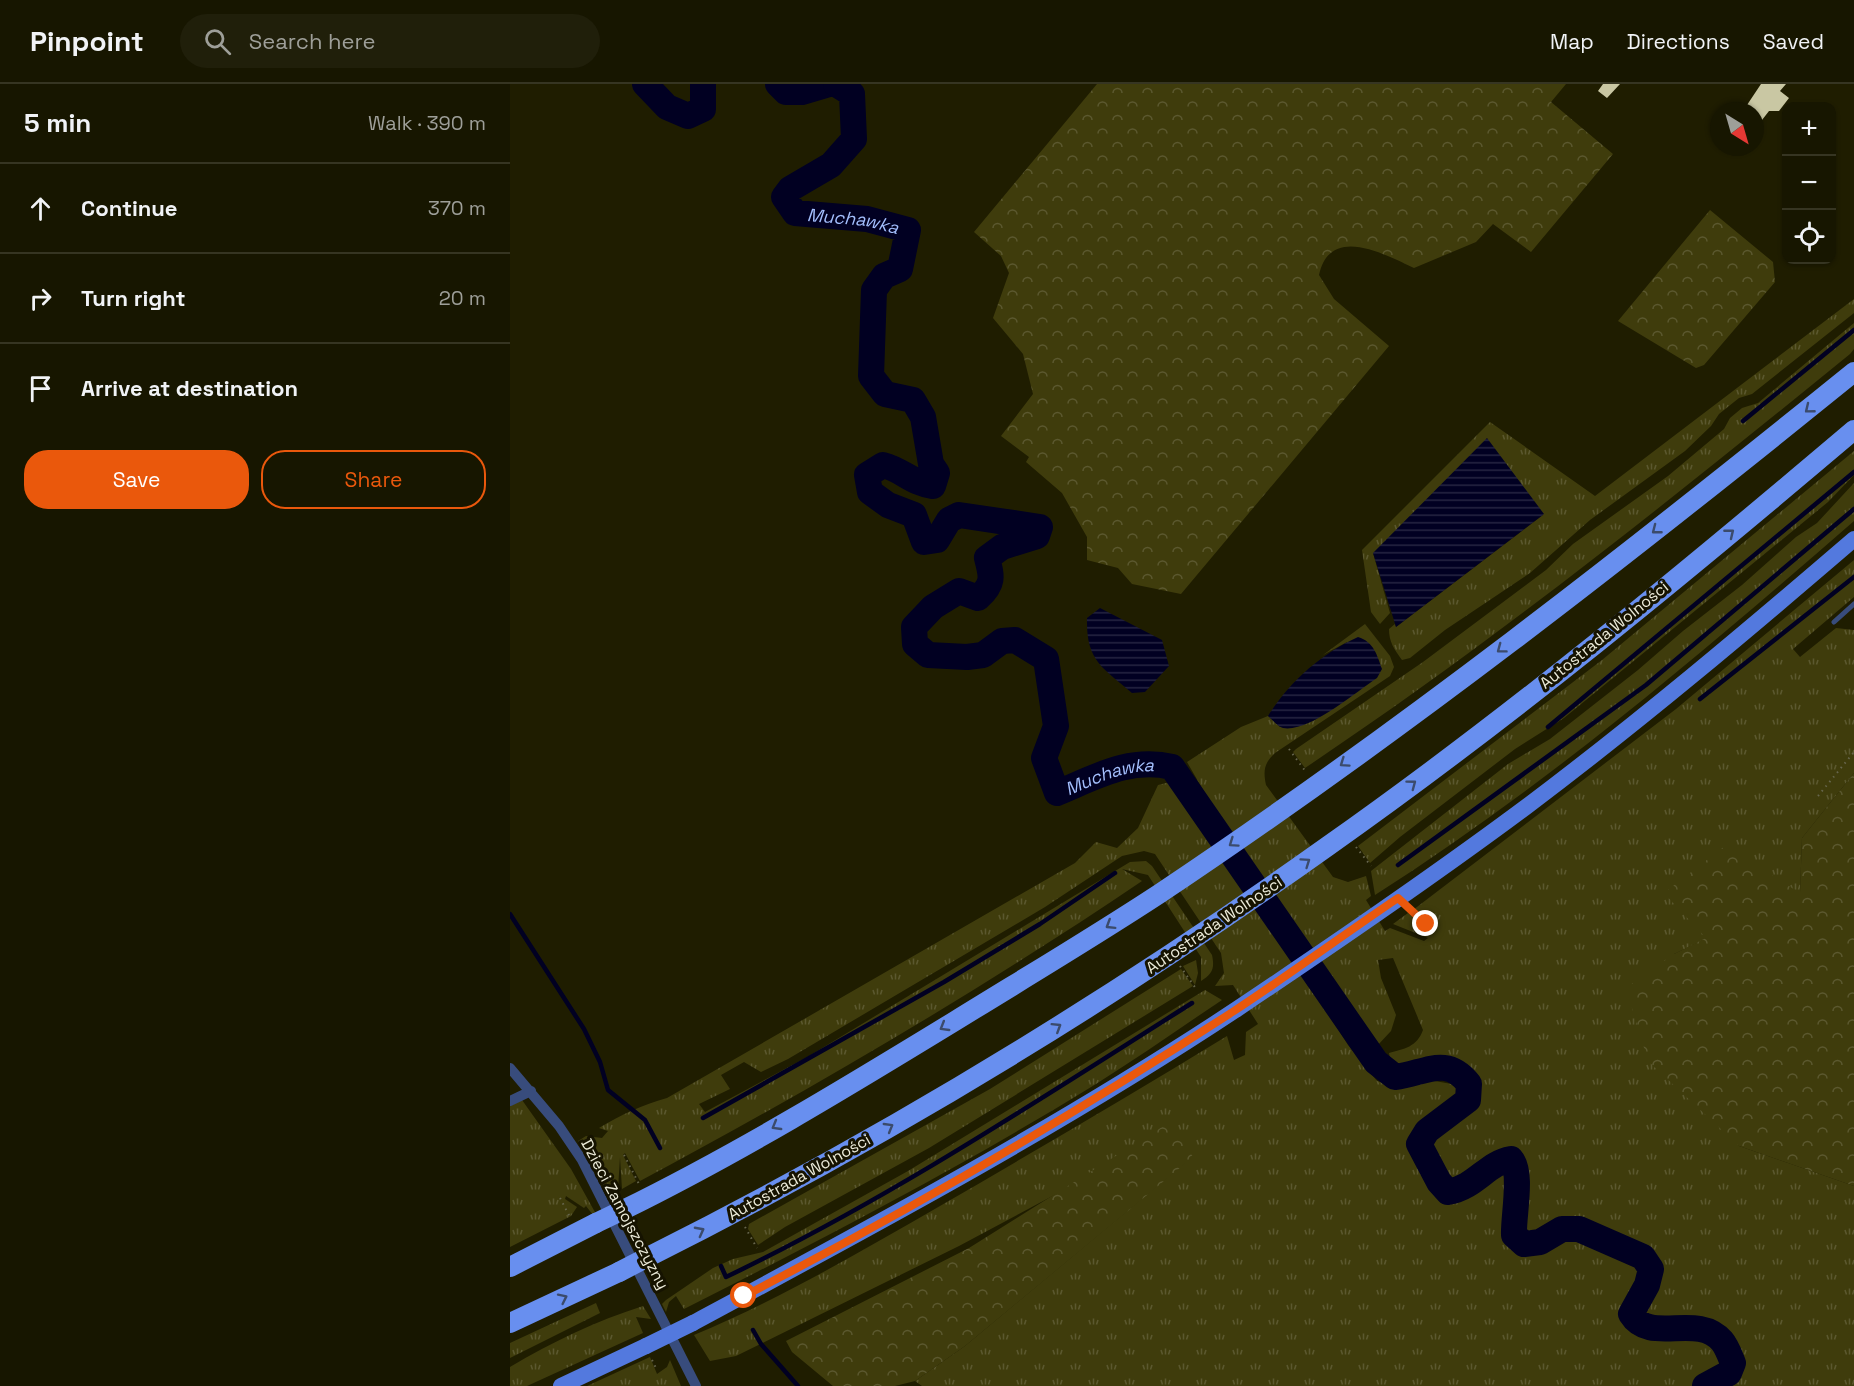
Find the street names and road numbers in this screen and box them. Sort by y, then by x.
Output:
street label: Autostrada Wolności [1535,577,1673,693]
street label: Autostrada Wolności [1142,872,1286,978]
street label: Autostrada Wolności [724,1129,874,1225]
street label: Dzieci Zamojszczyzny [576,1135,674,1293]

